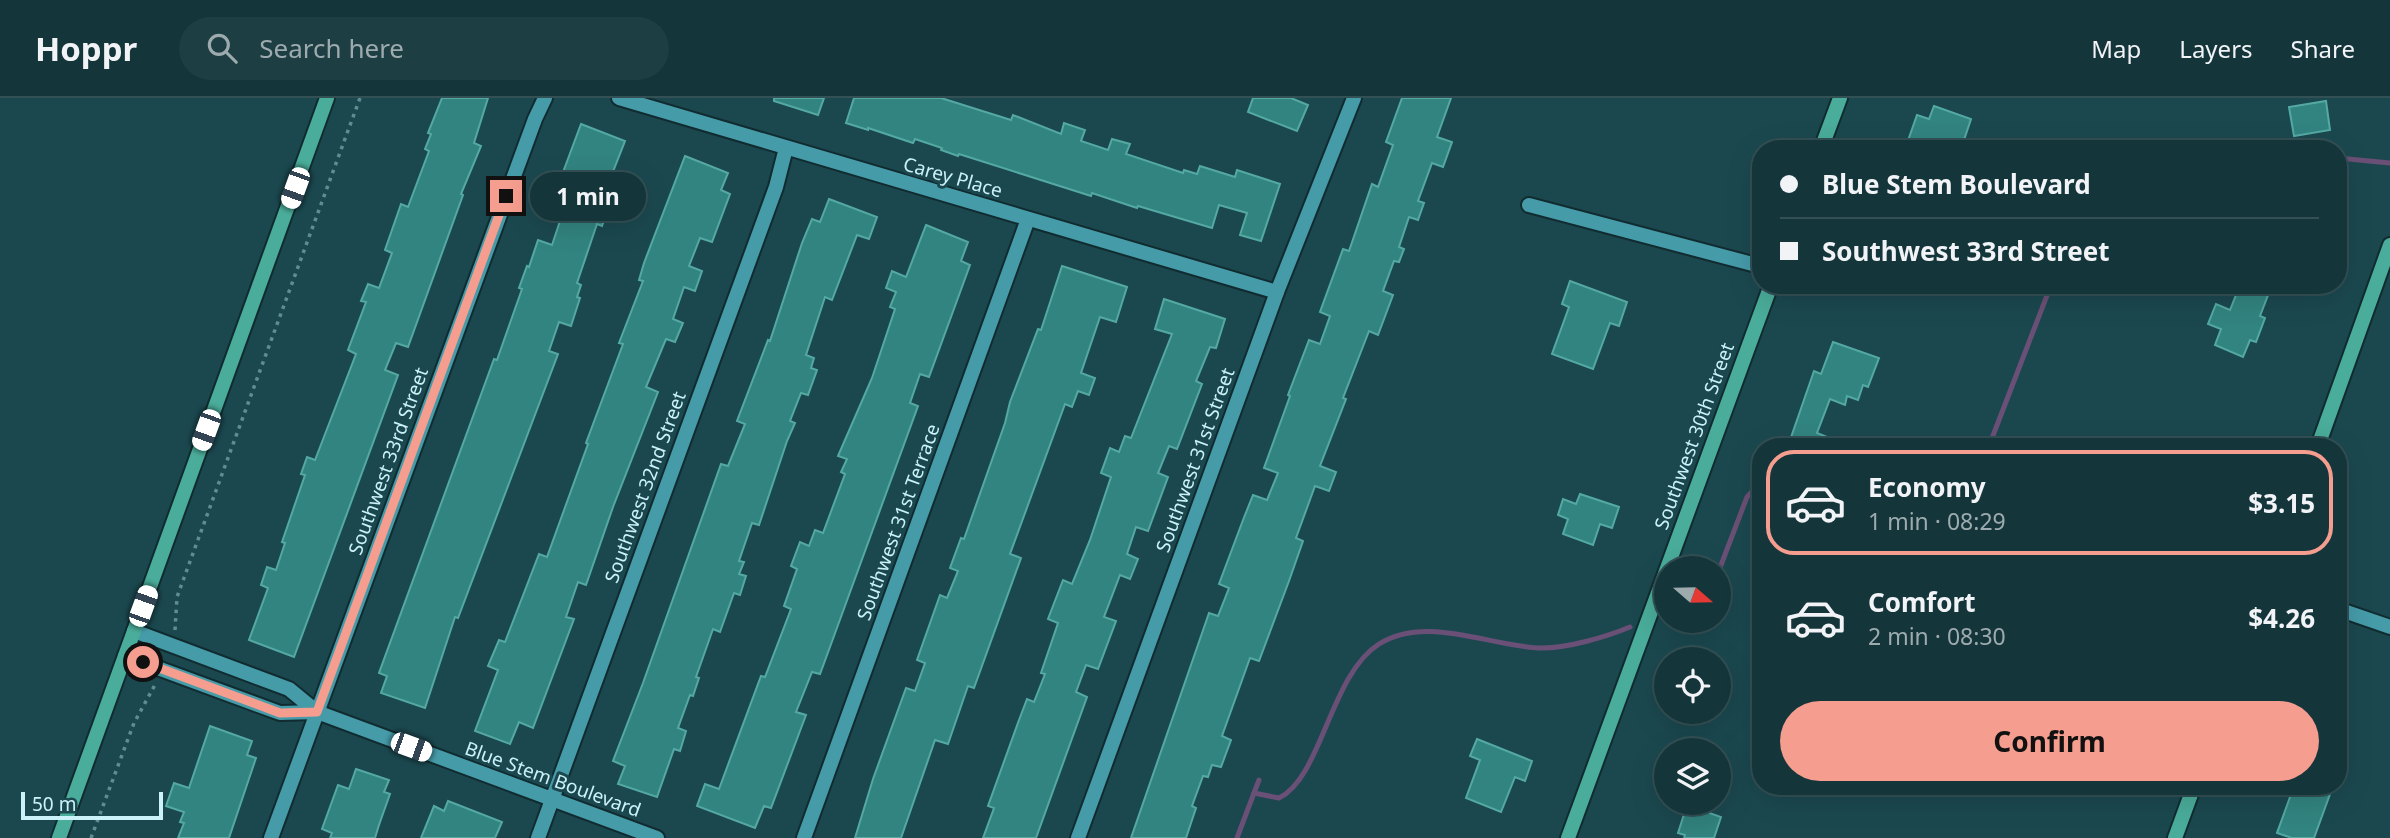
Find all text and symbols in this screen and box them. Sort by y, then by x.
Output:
search box [179,17,669,80]
text: Hoppr [35,26,137,71]
icon: search [203,29,241,67]
text: Search here [259,30,404,66]
text: Map [2091,32,2141,65]
text: Layers [2179,32,2253,65]
text: Share [2291,32,2355,65]
street label: Carey Place [900,150,1006,204]
car [278,165,313,211]
text: Blue Stem Boulevard [1822,166,2091,202]
callout: 1 min [530,172,646,220]
route end [490,180,522,212]
text: 1 min [556,180,620,212]
text: Southwest 33rd Street [1822,233,2110,269]
street label: Southwest 30th Street [1648,339,1740,533]
street label: Southwest 33rd Street [342,364,434,558]
street label: Southwest 31st Street [1150,364,1241,556]
street label: Southwest 32nd Street [598,388,692,586]
car [189,407,224,453]
street label: Southwest 31st Terrace [850,420,946,624]
text: Economy [1868,469,1986,505]
icon: car [1784,471,1847,534]
text: $3.15 [2248,485,2315,521]
text: 1 min · 08:29 [1868,505,2006,537]
north arrow [1654,556,1731,634]
map controls [1654,556,1731,815]
car [126,583,161,629]
text: Comfort [1868,584,1976,620]
icon: car [1784,586,1847,649]
text: $4.26 [2248,600,2315,636]
text: 2 min · 08:30 [1868,620,2006,652]
route start [127,646,159,678]
button: locate [1654,647,1731,724]
button: Confirm [1780,701,2319,781]
car [388,730,435,764]
street label: Blue Stem Boulevard [461,735,645,823]
button: layers [1654,738,1731,815]
scale bar [21,789,163,821]
text: 50 m [32,791,76,817]

